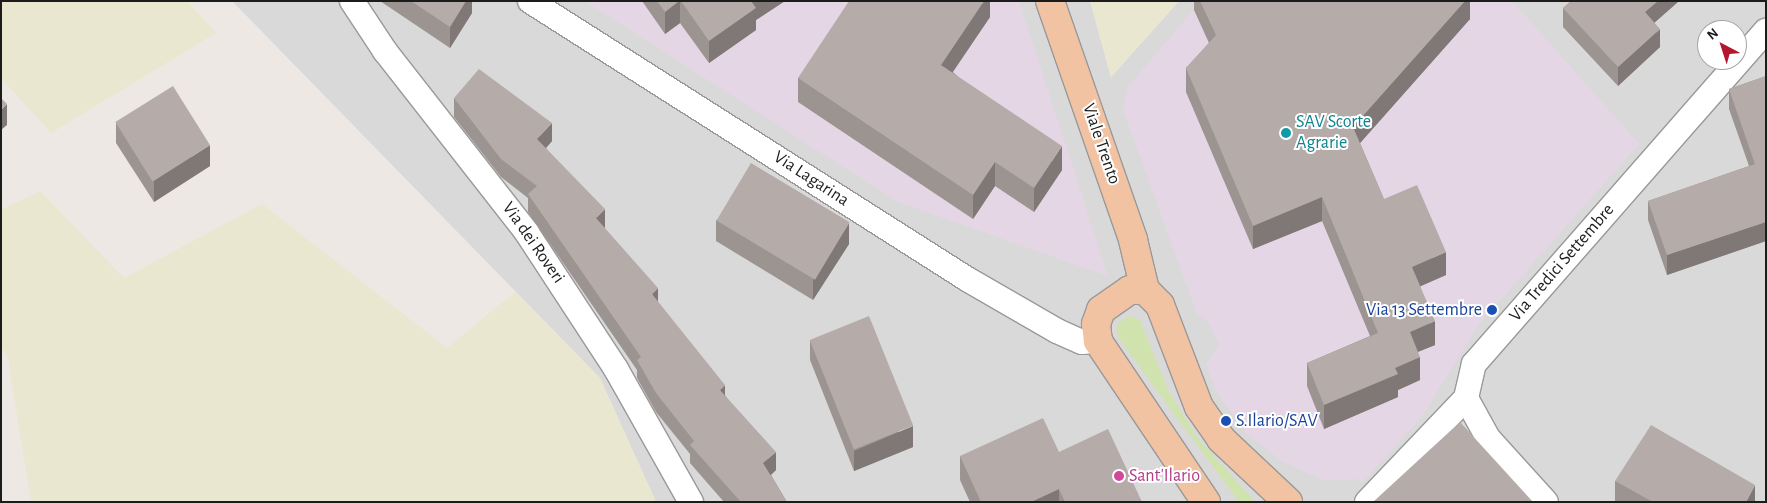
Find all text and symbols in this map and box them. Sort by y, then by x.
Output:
north arrow [1697,20,1747,70]
text: N [1705,26,1721,43]
street label: Viale Trento [1077,101,1125,187]
place label: SAV Scorte Agrarie [1296,112,1371,154]
marker: SAV Scorte Agrarie [1280,127,1292,139]
street label: Via Lagarina [769,147,853,211]
street label: Via dei Roveri [497,198,569,288]
street label: Via Tredici Settembre [1505,200,1619,326]
place label: Via 13 Settembre [1366,299,1482,321]
marker: Via 13 Settembre [1486,304,1498,316]
place label: S.Ilario/SAV [1236,410,1318,432]
marker: S.Ilario/SAV [1220,415,1232,427]
place label: Sant'Ilario [1129,465,1200,487]
marker: Sant'Ilario [1113,470,1125,482]

